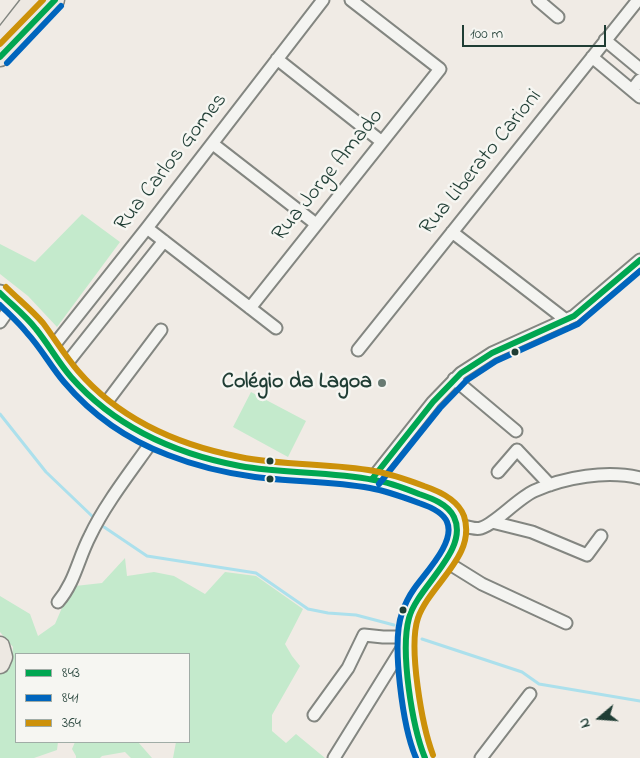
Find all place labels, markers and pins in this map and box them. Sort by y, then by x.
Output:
unlabelled marker [510,347,520,357]
place label: Colégio da Lagoa [222,370,372,396]
marker: Colégio da Lagoa [376,377,388,389]
unlabelled marker [265,456,275,466]
unlabelled marker [265,474,275,484]
unlabelled marker [398,605,408,615]

